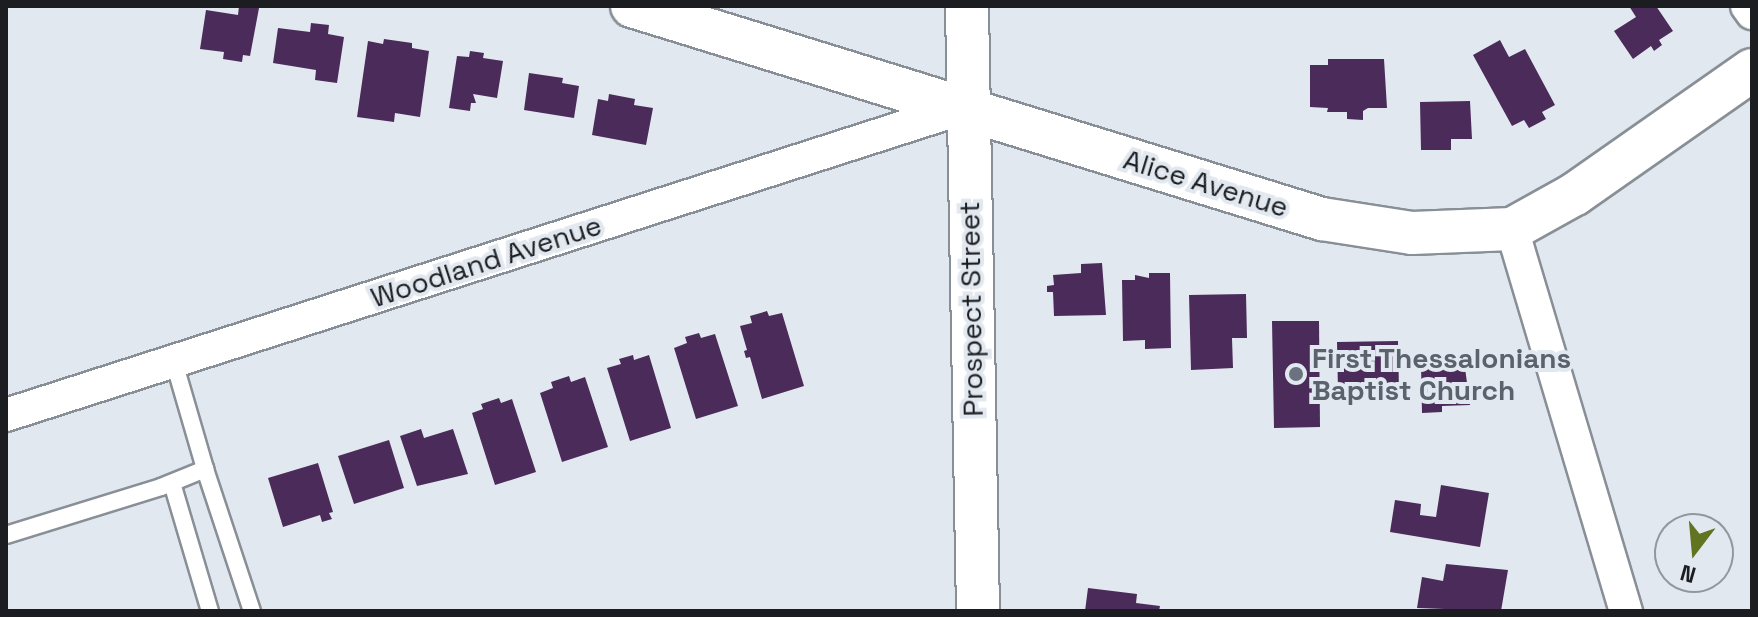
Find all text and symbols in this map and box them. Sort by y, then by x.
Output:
street label: Alice Avenue [1119,142,1293,224]
street label: Prospect Street [952,201,990,417]
street label: Woodland Avenue [366,208,606,314]
place label: First Thessalonians Baptist Church [1312,341,1572,407]
marker: First Thessalonians Baptist Church [1287,365,1305,383]
north arrow [1654,513,1734,593]
text: N [1677,559,1699,590]

